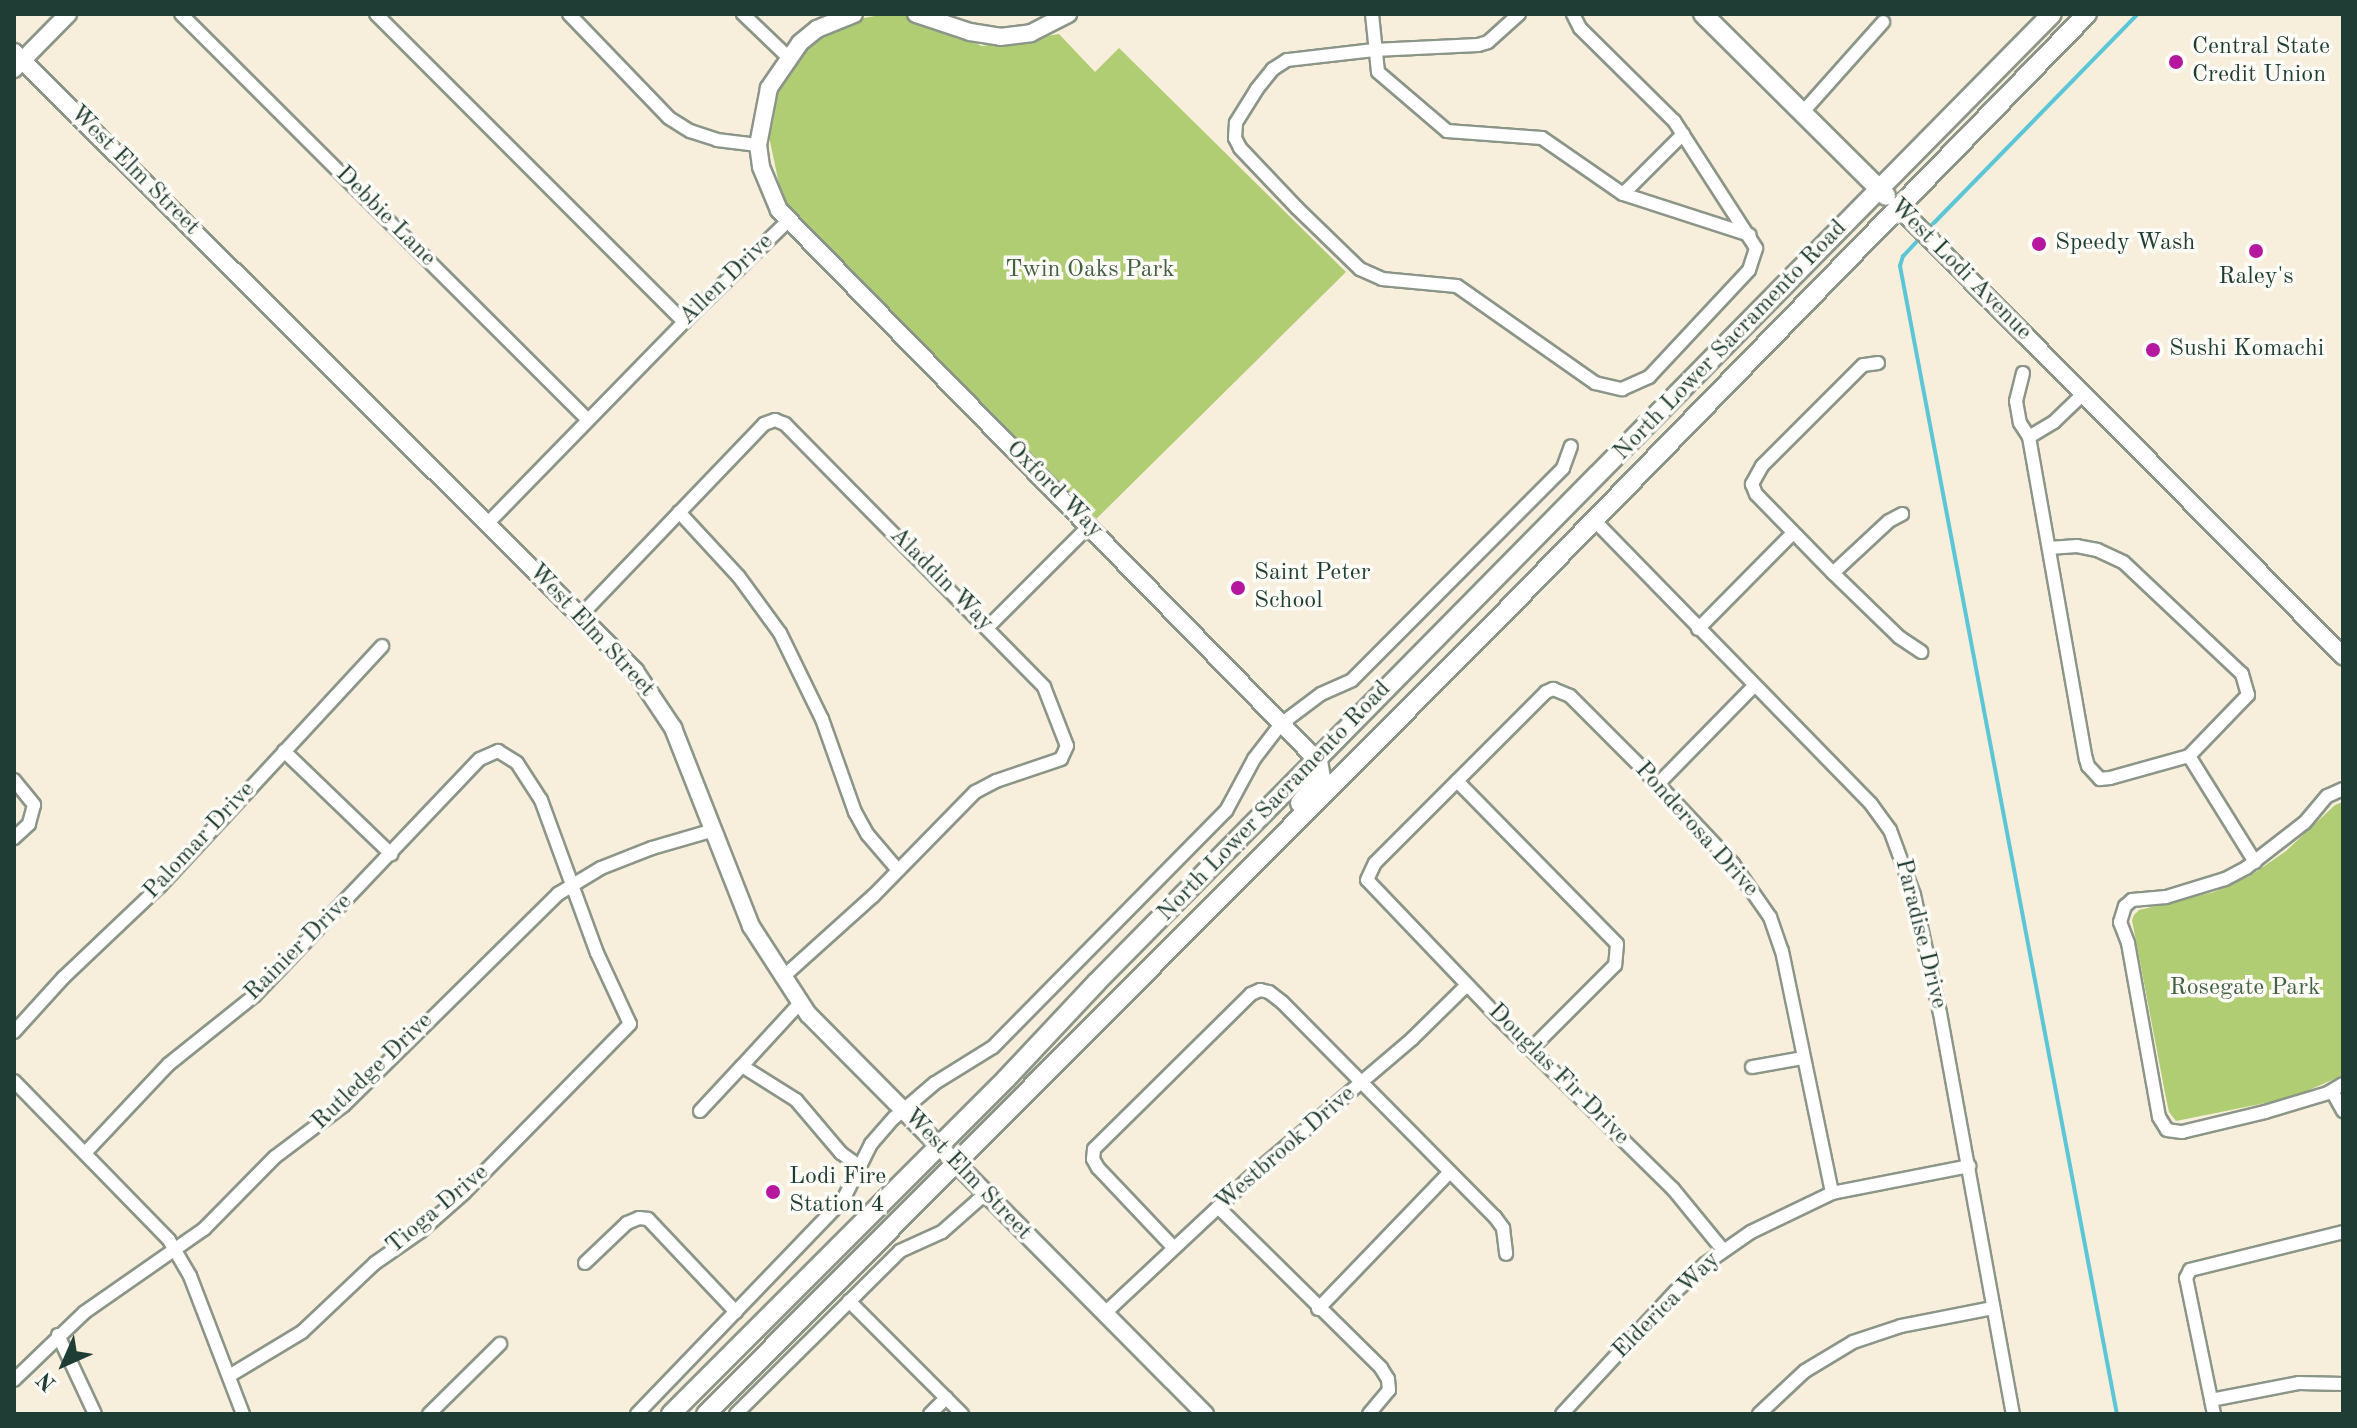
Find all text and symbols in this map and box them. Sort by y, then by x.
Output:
place label: Central State Credit Union [2192,34,2330,90]
marker: Central State Credit Union [2167,53,2185,71]
street label: West Elm Street [63,100,205,242]
street label: Debbie Lane [329,161,441,273]
street label: West Lodi Avenue [1883,193,2037,347]
street label: North Lower Sacramento Road [1608,215,1854,467]
street label: Allen Drive [674,228,780,332]
place label: Speedy Wash [2055,230,2195,258]
marker: Speedy Wash [2030,235,2048,253]
marker: Raley's [2247,242,2265,260]
park label: Twin Oaks Park [1005,257,1175,285]
place label: Raley's [2218,264,2294,292]
place label: Sushi Komachi [2169,336,2324,364]
marker: Sushi Komachi [2144,341,2162,359]
street label: Oxford Way [999,435,1109,545]
street label: Aladdin Way [883,522,999,638]
street label: West Elm Street [522,558,660,704]
place label: Saint Peter School [1254,560,1371,616]
marker: Saint Peter School [1229,579,1247,597]
street label: North Lower Sacramento Road [1152,676,1398,928]
street label: Ponderosa Drive [1628,756,1764,904]
street label: Palomar Drive [138,776,262,906]
street label: Paradise Drive [1887,856,1953,1012]
street label: Rainier Drive [239,888,359,1008]
park label: Rosegate Park [2170,975,2320,1003]
street label: Douglas Fir Drive [1481,998,1635,1152]
street label: Rutledge Drive [307,1007,439,1137]
street label: Westbrook Drive [1210,1080,1362,1218]
street label: West Elm Street [897,1103,1037,1247]
street label: Tioga Drive [381,1159,495,1261]
place label: Lodi Fire Station 4 [789,1164,886,1220]
marker: Lodi Fire Station 4 [764,1183,782,1201]
street label: Elderica Way [1607,1246,1727,1366]
north arrow [24,1324,104,1404]
text: N [33,1367,61,1395]

